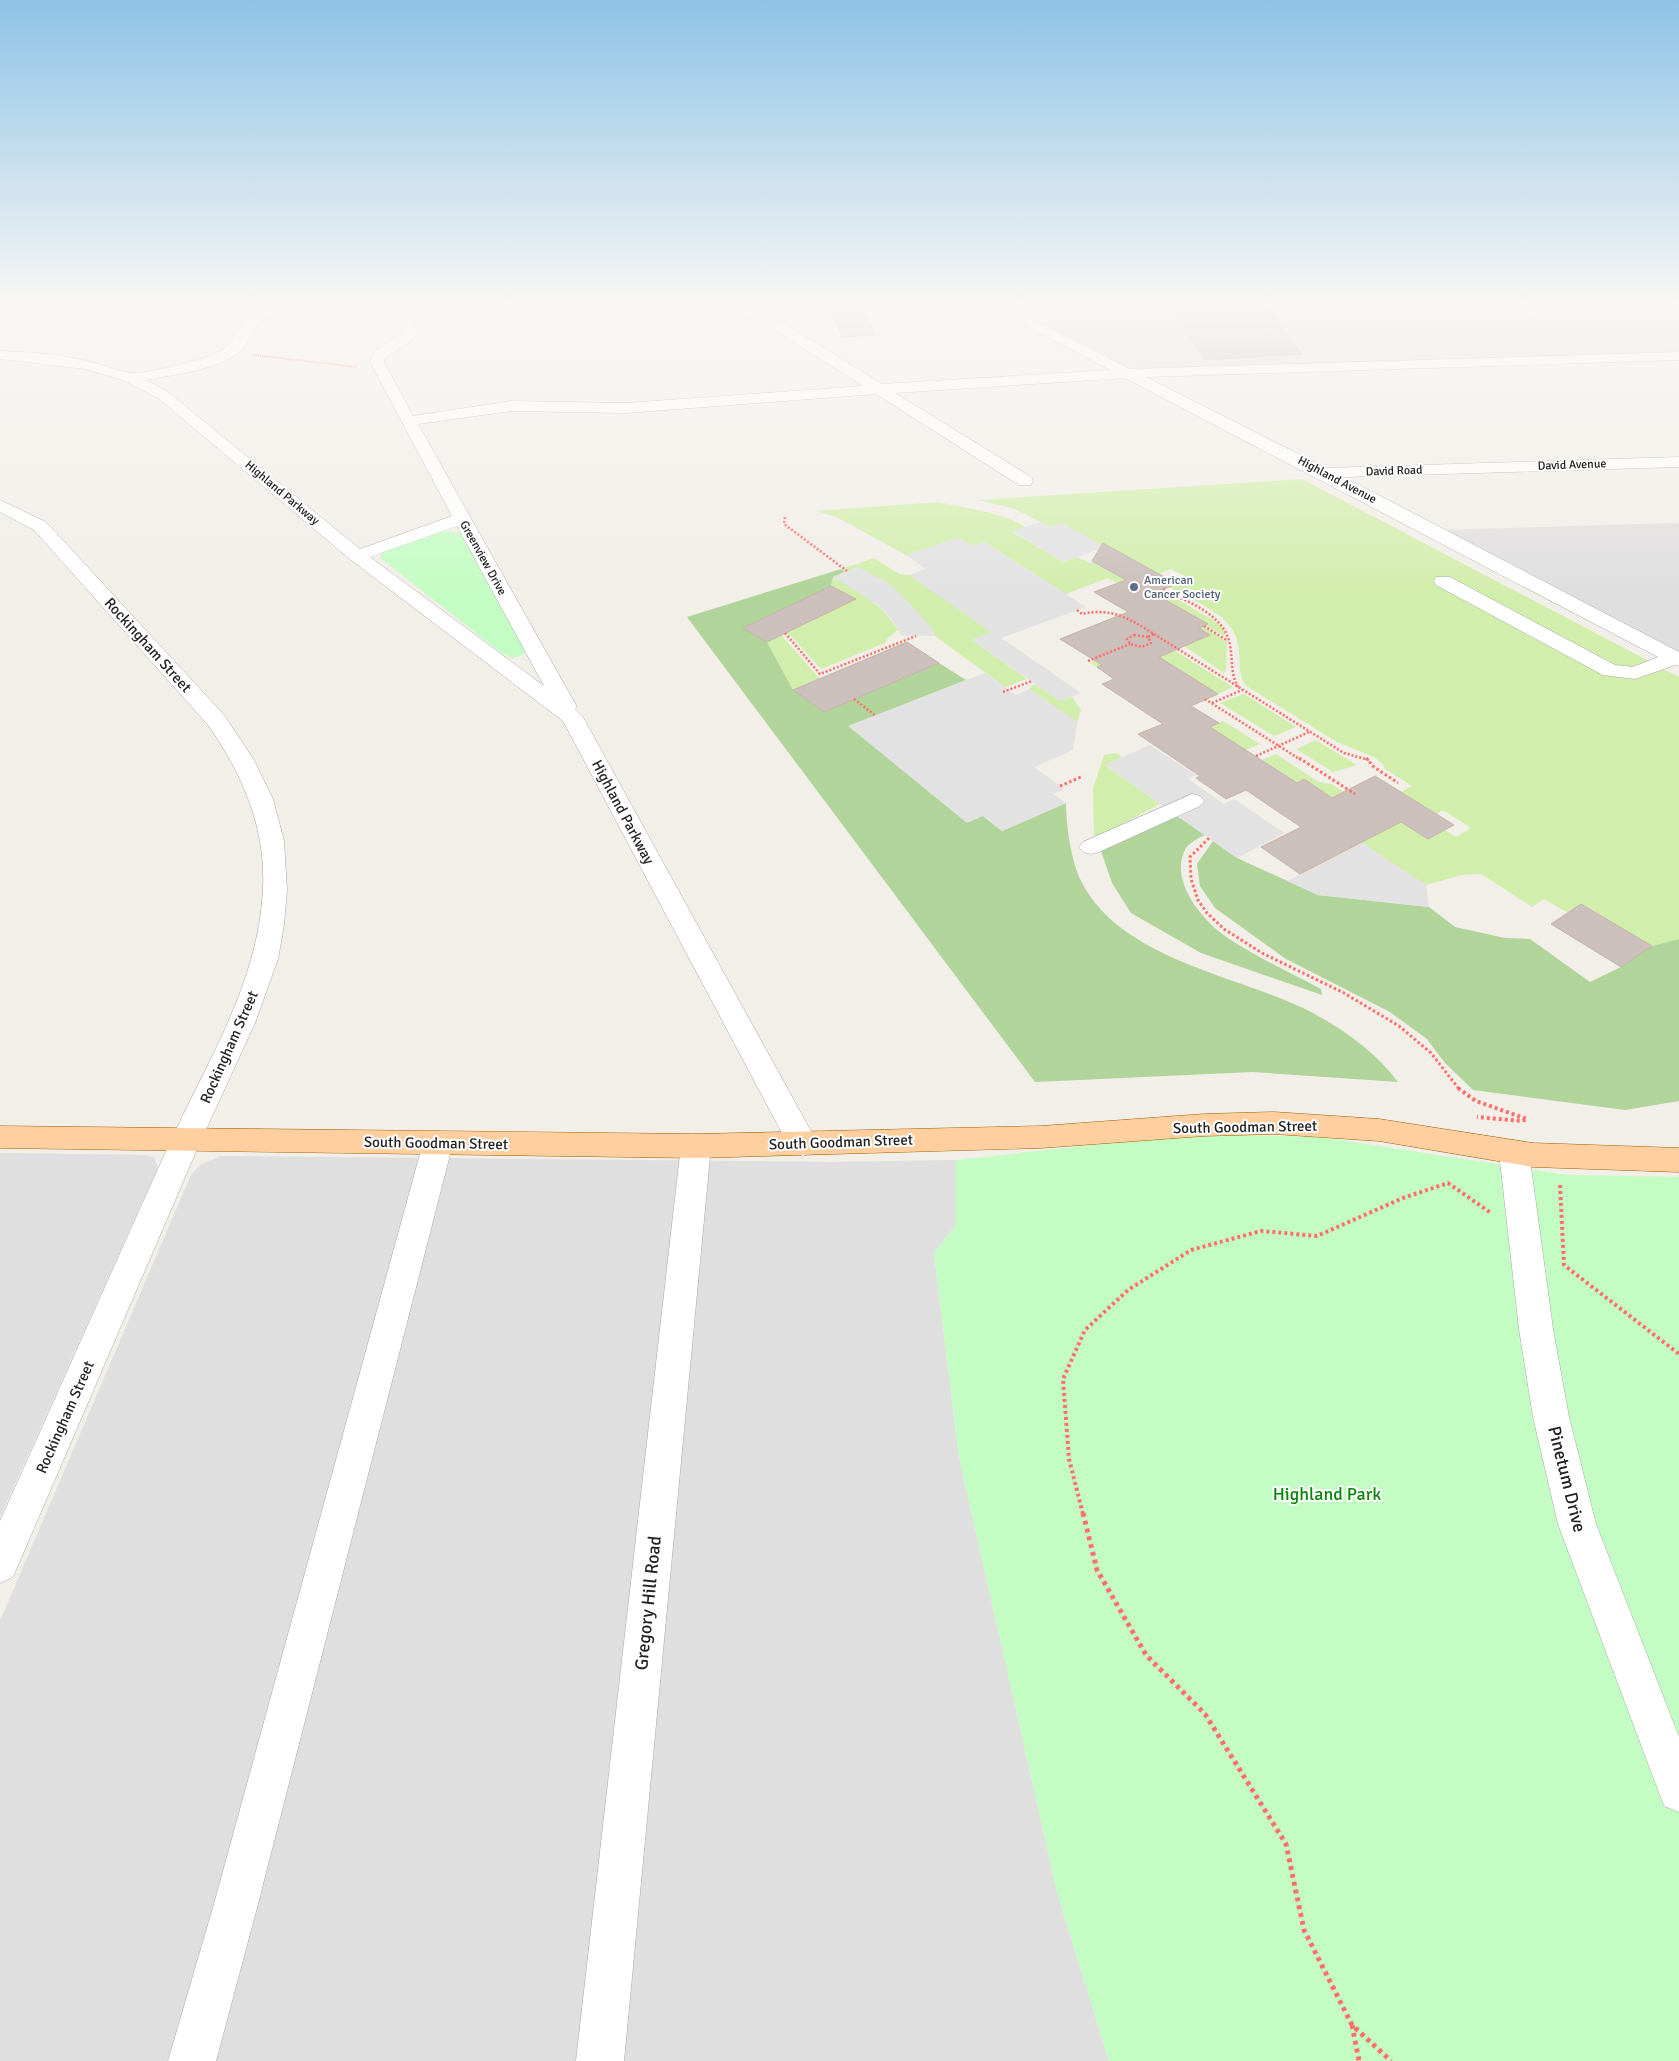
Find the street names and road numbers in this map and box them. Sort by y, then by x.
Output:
street label: Highland Avenue [1295,453,1379,507]
street label: David Avenue [1537,456,1607,474]
street label: Highland Parkway [242,458,323,529]
street label: David Road [1365,463,1423,479]
street label: Greenview Drive [456,518,510,598]
street label: Rockingham Street [101,594,195,696]
street label: Highland Parkway [588,757,658,867]
street label: Rockingham Street [196,988,262,1106]
street label: South Goodman Street [1173,1117,1317,1137]
street label: South Goodman Street [769,1130,913,1154]
street label: South Goodman Street [364,1133,508,1153]
street label: Rockingham Street [32,1358,98,1476]
street label: Pinetum Drive [1543,1424,1591,1534]
street label: Gregory Hill Road [630,1535,666,1671]

